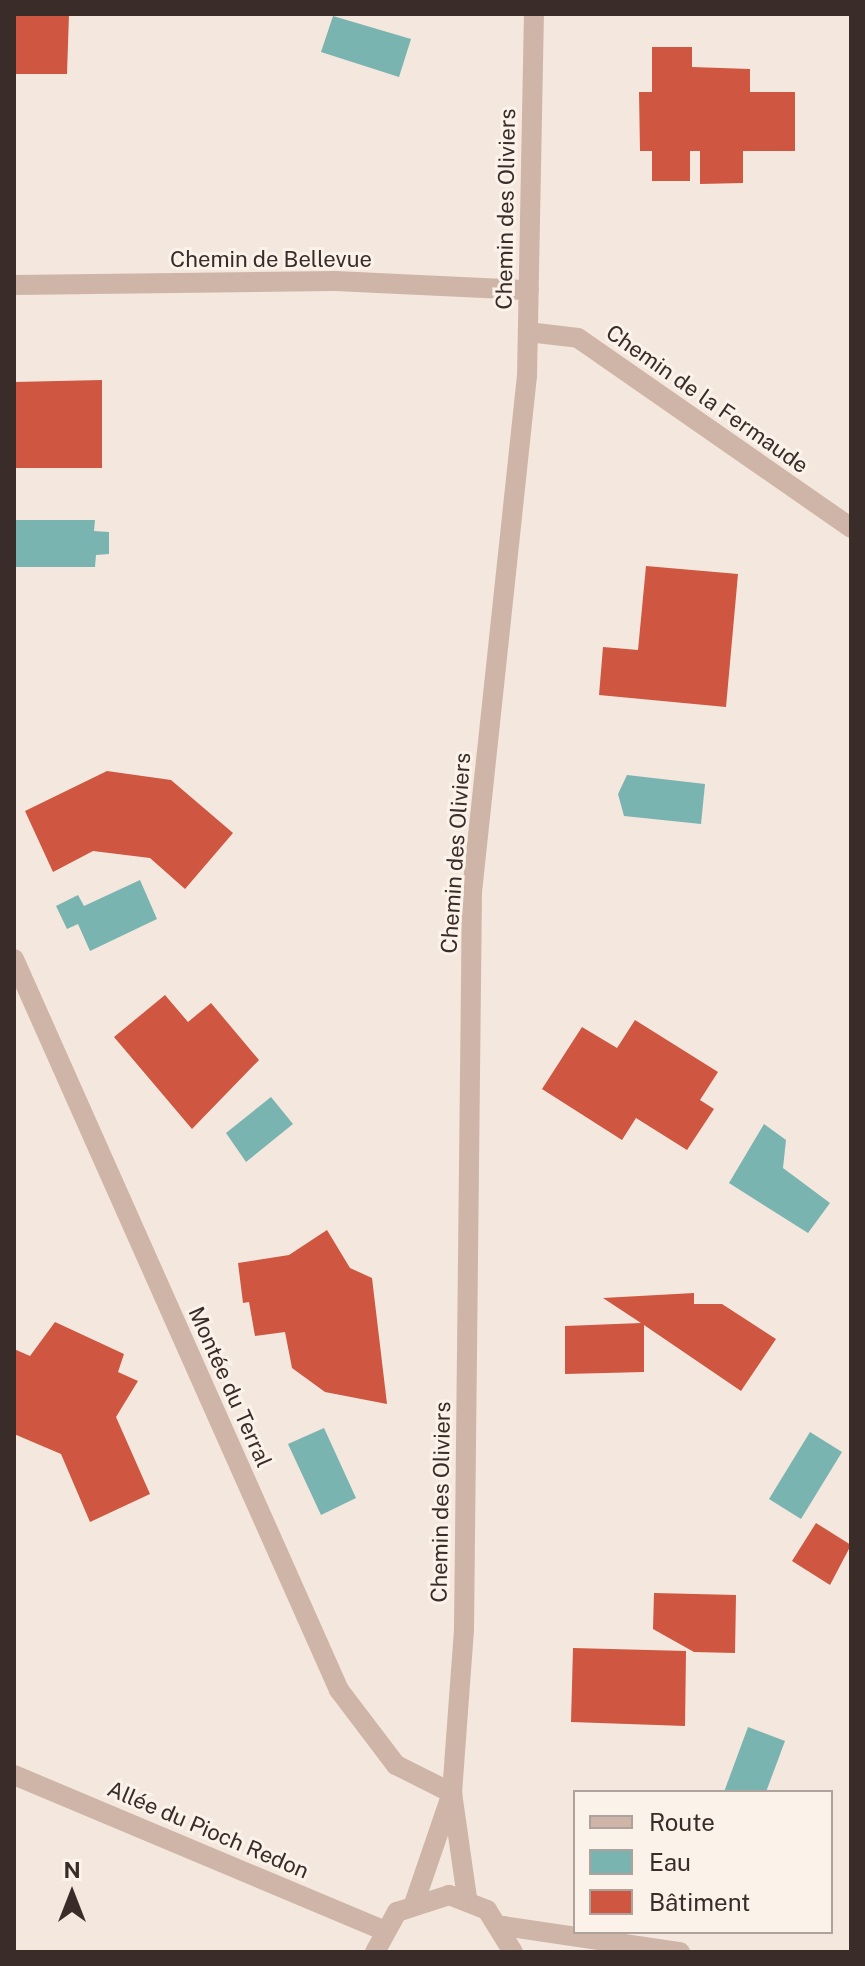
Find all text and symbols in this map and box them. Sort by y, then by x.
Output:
street label: Chemin des Oliviers [491,108,521,310]
street label: Chemin de Bellevue [170,247,372,273]
street label: Chemin de la Fermaude [601,319,813,479]
street label: Chemin des Oliviers [436,752,476,954]
street label: Montée du Terral [183,1302,277,1472]
street label: Chemin des Oliviers [426,1401,456,1603]
street label: Allée du Pioch Redon [103,1776,313,1884]
legend [573,1790,833,1934]
text: Route [649,1808,715,1836]
text: Eau [649,1848,691,1876]
north arrow [32,1854,112,1934]
text: N [63,1857,81,1883]
text: Bâtiment [649,1888,750,1916]

